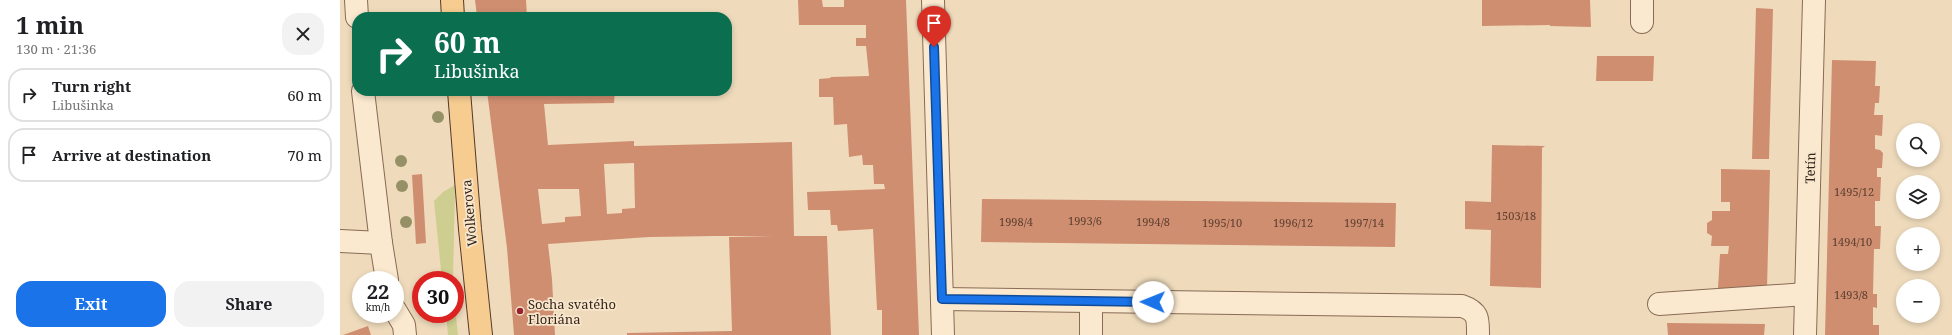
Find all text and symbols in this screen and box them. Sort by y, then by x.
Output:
pin [917,6,951,47]
text: 1 min [16,8,84,41]
icon: arrive [923,12,945,34]
button: close [282,13,324,55]
text: 60 m [434,23,501,61]
icon: right [368,28,420,80]
text: 130 m · 21:36 [16,40,96,58]
text: Libušinka [434,59,520,83]
text: Turn right [52,76,131,96]
icon: right [18,84,40,106]
text: 60 m [287,85,322,105]
text: Libušinka [52,96,114,114]
map controls [1896,123,1940,323]
button: search [1896,123,1940,167]
icon: arrive [18,144,40,166]
text: Arrive at destination [52,145,211,165]
text: 70 m [287,145,322,165]
street label: Tetín [1801,152,1819,184]
button: layers [1896,175,1940,219]
street label: Wolkerova [457,179,481,247]
house number: 1495/12 [1834,184,1874,199]
house number: 1503/18 [1496,208,1536,223]
house number: 1993/6 [1068,213,1102,228]
house number: 1998/4 [999,214,1033,229]
house number: 1994/8 [1136,214,1170,229]
house number: 1995/10 [1202,215,1242,230]
house number: 1996/12 [1273,215,1313,230]
house number: 1997/14 [1344,215,1384,230]
button: + [1896,227,1940,271]
house number: 1494/10 [1832,234,1872,249]
speed limit sign: 30 [412,271,464,323]
text: 22 [367,278,389,305]
button: − [1896,279,1940,323]
button: Exit [16,281,166,327]
button: Share [174,281,324,327]
position arrow [1132,281,1174,323]
house number: 1493/8 [1834,287,1868,302]
place label: Socha svatého Floriána [528,295,616,328]
text: km/h [366,300,390,314]
marker: Socha svatého Floriána [515,306,525,316]

